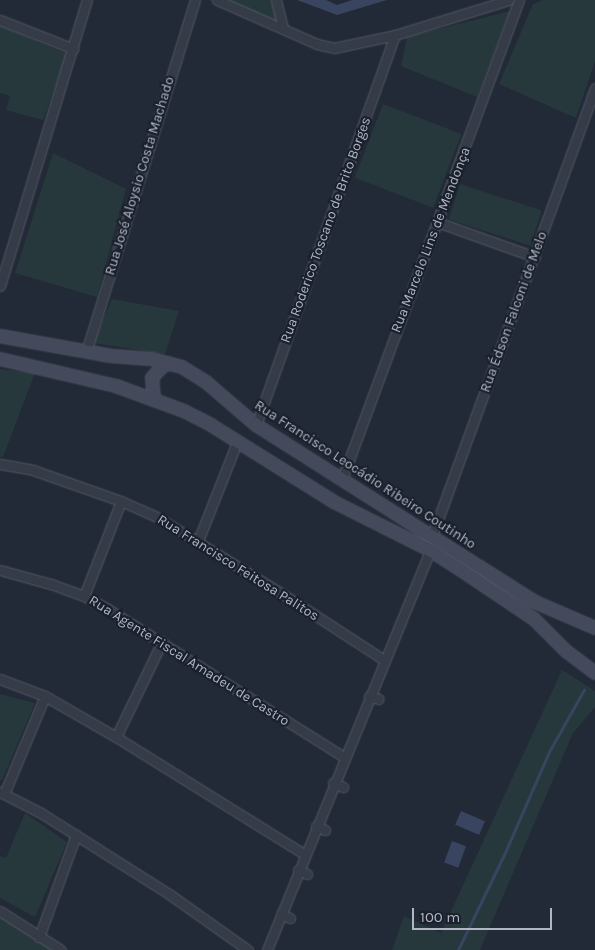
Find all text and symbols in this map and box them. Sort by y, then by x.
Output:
street label: Rua José Aloysio Costa Machado [102,75,178,277]
street label: Rua Roderico Toscano de Brito Borges [277,115,375,345]
street label: Rua Marcelo Lins de Mendonça [388,145,474,335]
street label: Rua Édson Falconi de Melo [477,229,551,395]
street label: Rua Francisco Leocádio Ribeiro Coutinho [251,397,479,553]
street label: Rua Francisco Feitosa Palitos [154,511,322,625]
street label: Rua Agente Fiscal Amadeu de Castro [86,592,292,730]
scale bar [415,898,555,930]
text: 100 m [420,908,460,926]

